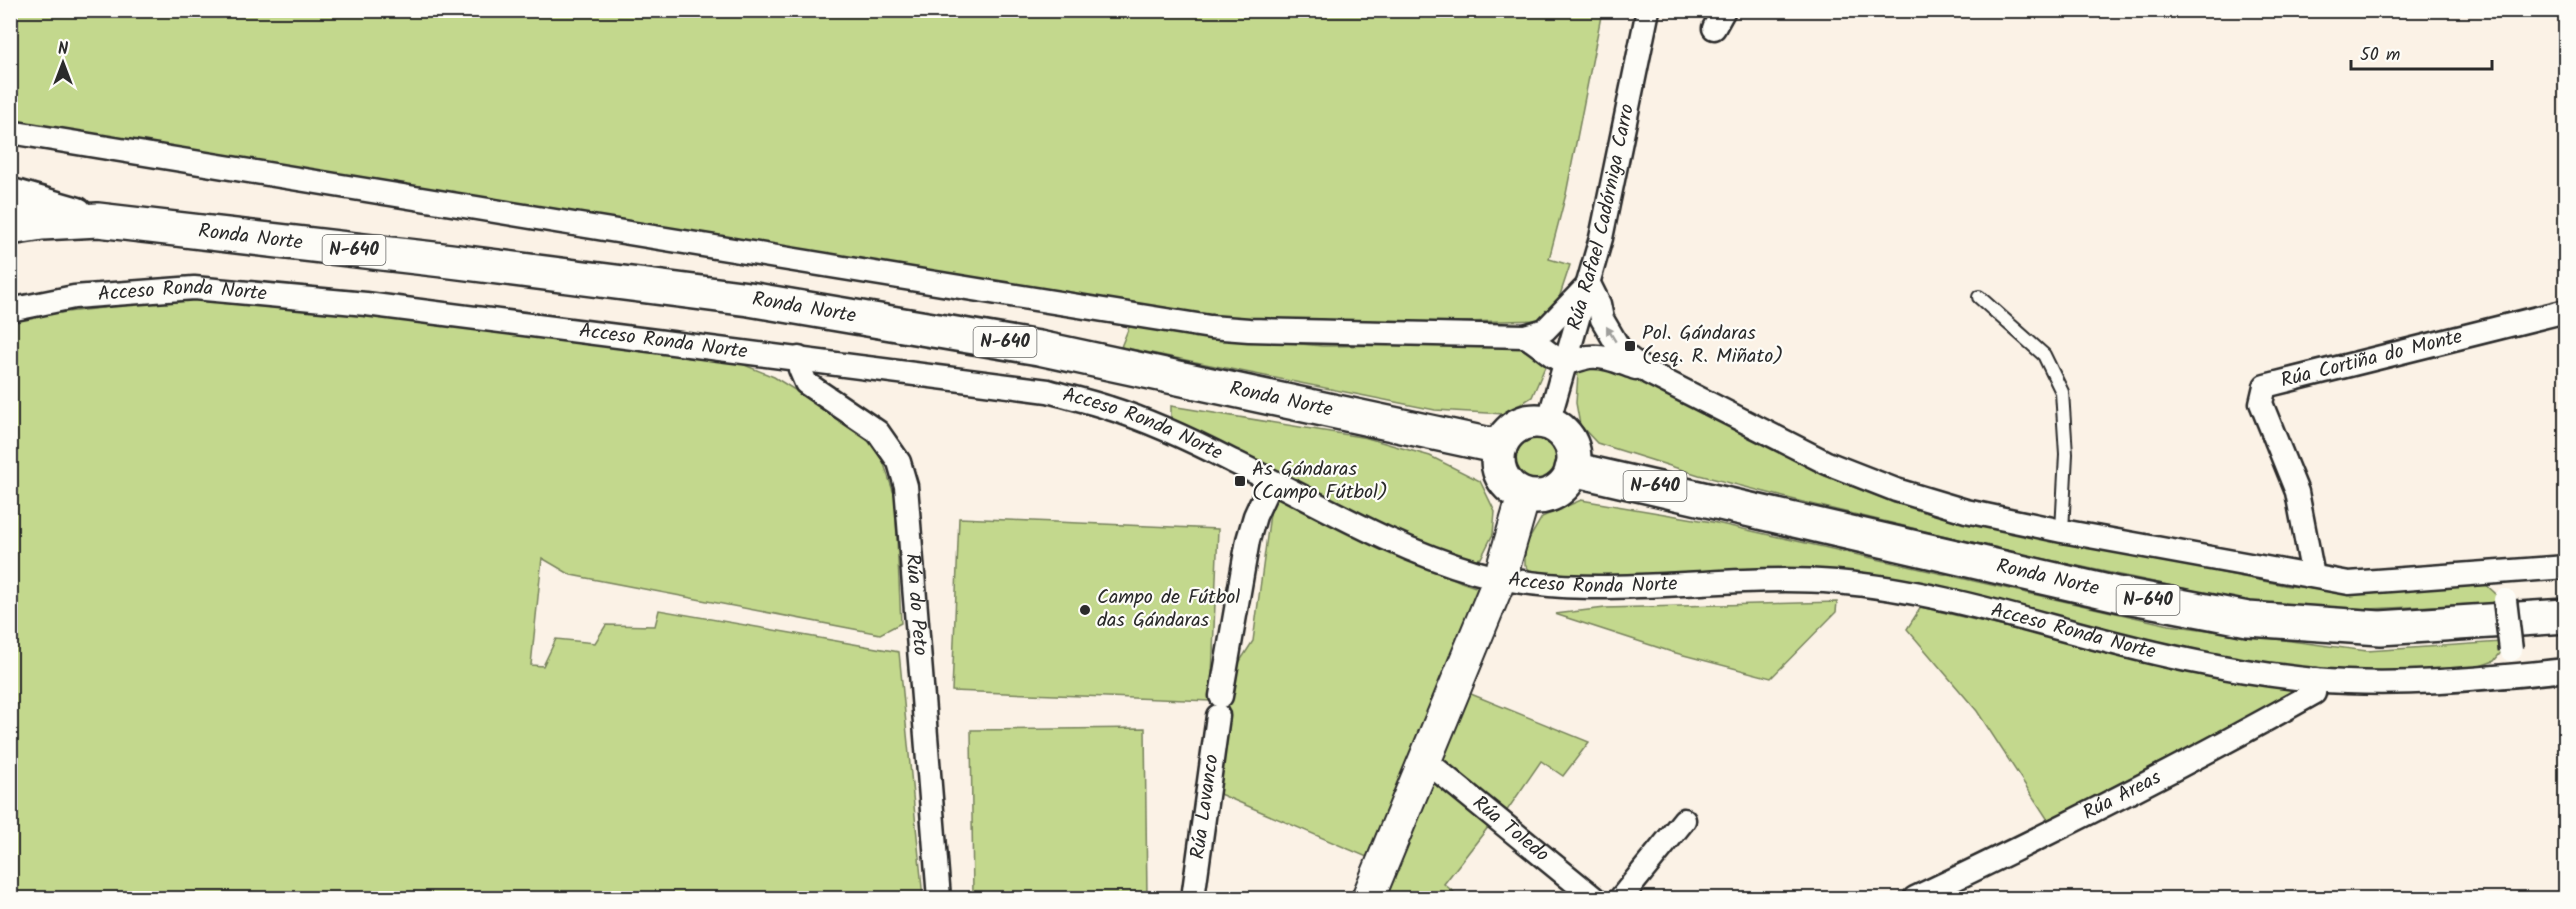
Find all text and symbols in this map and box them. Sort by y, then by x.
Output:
north arrow [33,33,93,93]
scale bar [2351,33,2492,71]
text: N [58,37,68,62]
text: 50 m [2360,41,2400,70]
street label: Rúa Rafael Cadórniga Carro [1559,101,1644,334]
street label: Ronda Norte [197,216,304,260]
road number: N-640 [322,235,386,265]
street label: Acceso Ronda Norte [97,272,268,311]
street label: Ronda Norte [750,284,858,333]
street label: Acceso Ronda Norte [577,315,749,369]
place label: Pol. Gándaras (esq. R. Miñato) [1642,318,1783,373]
street label: Rúa Cortiña do Monte [2278,321,2466,397]
one-way arrow [1606,325,1616,342]
road number: N-640 [974,327,1036,357]
marker: Pol. Gándaras (esq. R. Miñato) [1623,339,1637,353]
street label: Ronda Norte [1227,373,1336,427]
street label: Acceso Ronda Norte [1059,380,1228,470]
place label: As Gándaras (Campo Fútbol) [1252,454,1388,509]
road number: N-640 [1624,471,1686,501]
marker: As Gándaras (Campo Fútbol) [1233,474,1247,488]
street label: Ronda Norte [1993,551,2102,605]
street label: Rúa do Peto [895,552,936,657]
street label: Acceso Ronda Norte [1506,564,1678,603]
place label: Campo de Fútbol das Gándaras [1097,582,1240,637]
road number: N-640 [2116,585,2180,615]
street label: Acceso Ronda Norte [1987,595,2159,669]
marker: Campo de Fútbol das Gándaras [1078,603,1092,617]
street label: Rúa Lavanco [1182,752,1229,861]
street label: Rúa Areas [2077,762,2168,829]
street label: Rúa Toledo [1465,788,1556,871]

